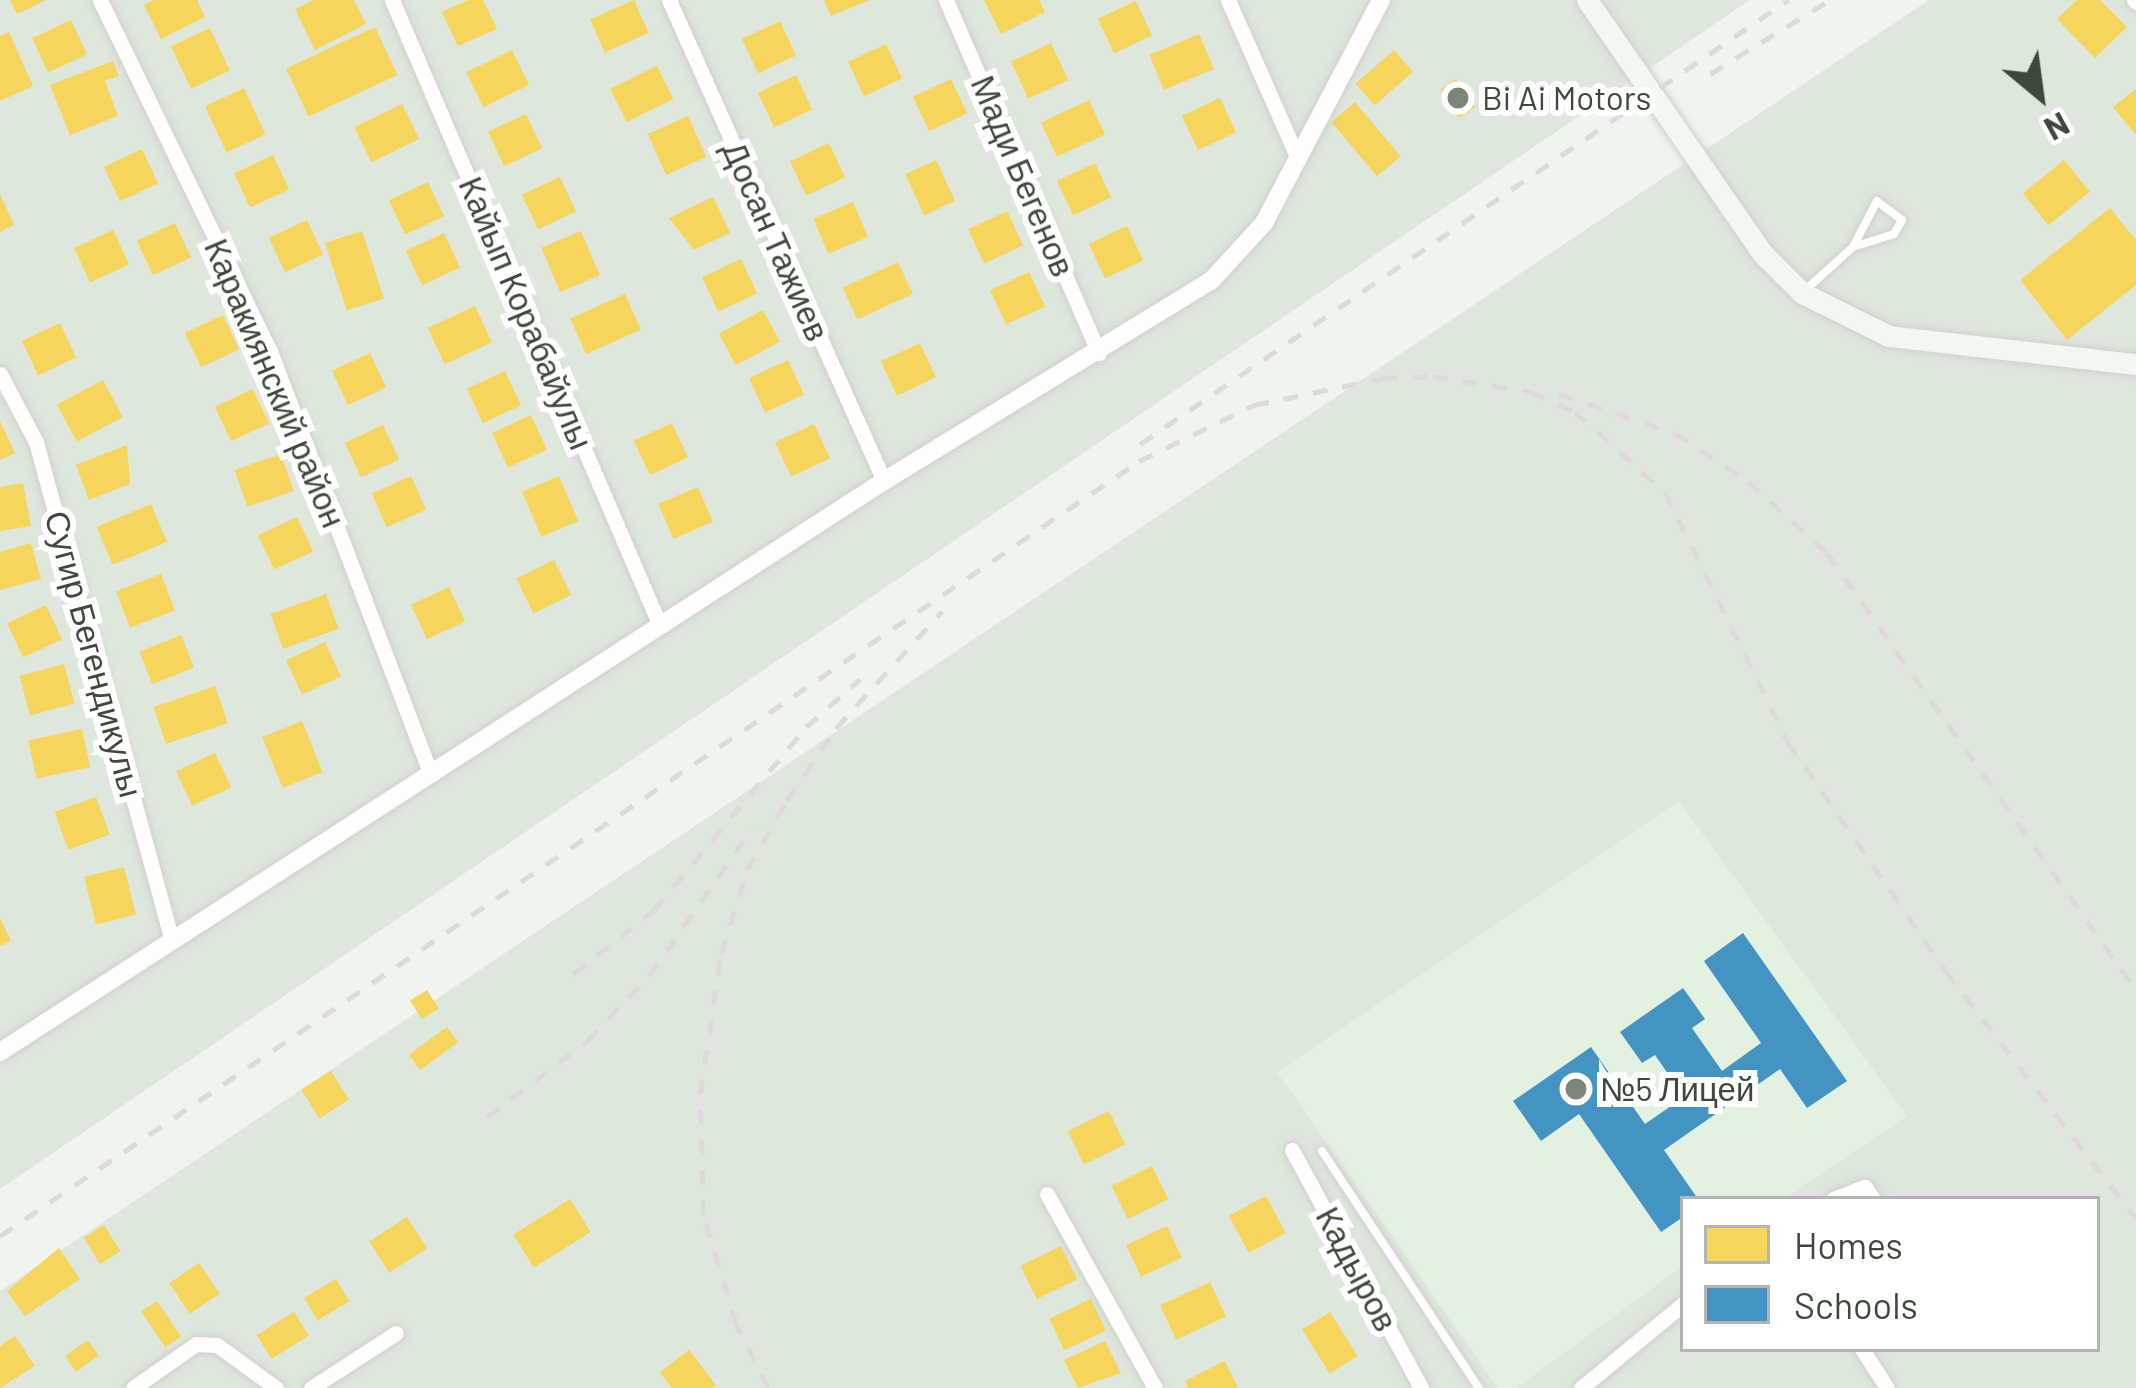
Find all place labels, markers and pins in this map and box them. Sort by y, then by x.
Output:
place label: Bi Ai Motors [1482,78,1651,118]
marker: Bi Ai Motors [1445,85,1471,111]
place label: №5 Лицей [1600,1069,1754,1109]
marker: №5 Лицей [1563,1076,1589,1102]

